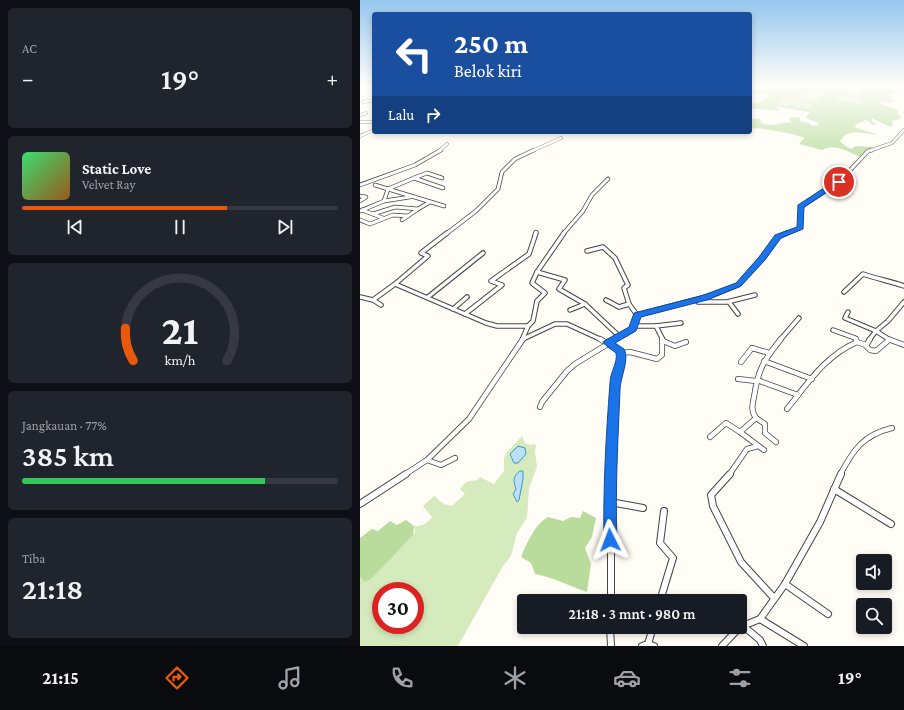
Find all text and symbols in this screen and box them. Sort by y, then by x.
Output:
icon: left [388,28,440,80]
text: 250 m [454,28,528,59]
text: AC [22,41,37,56]
text: Belok kiri [454,61,522,81]
text: 19° [161,62,199,95]
text: − [22,66,34,91]
text: + [326,66,338,91]
icon: right [422,104,444,126]
text: Lalu [388,107,414,123]
text: Static Love [82,161,151,177]
pin [822,165,856,199]
icon: arrive [828,171,850,193]
text: Velvet Ray [82,177,135,192]
icon: previous [64,216,86,238]
icon: pause [169,216,191,238]
icon: next [274,216,296,238]
text: 21 [162,307,198,353]
text: km/h [165,352,196,368]
text: Jangkauan · 77% [22,418,107,433]
text: 385 km [22,439,114,472]
position arrow [589,519,631,561]
text: Tiba [22,551,45,566]
map controls [856,554,892,634]
button: sound [856,554,892,590]
text: 21:18 [22,572,83,605]
speed limit sign: 30 [372,582,424,634]
button: search [856,598,892,634]
text: 21:18 · 3 mnt · 980 m [568,606,696,622]
icon: directions [163,664,191,692]
icon: music [276,664,304,692]
icon: phone [388,664,416,692]
icon: climate [501,664,529,692]
icon: car [613,664,641,692]
icon: filters [726,664,754,692]
text: 21:15 [42,668,79,688]
text: 19° [838,668,862,688]

